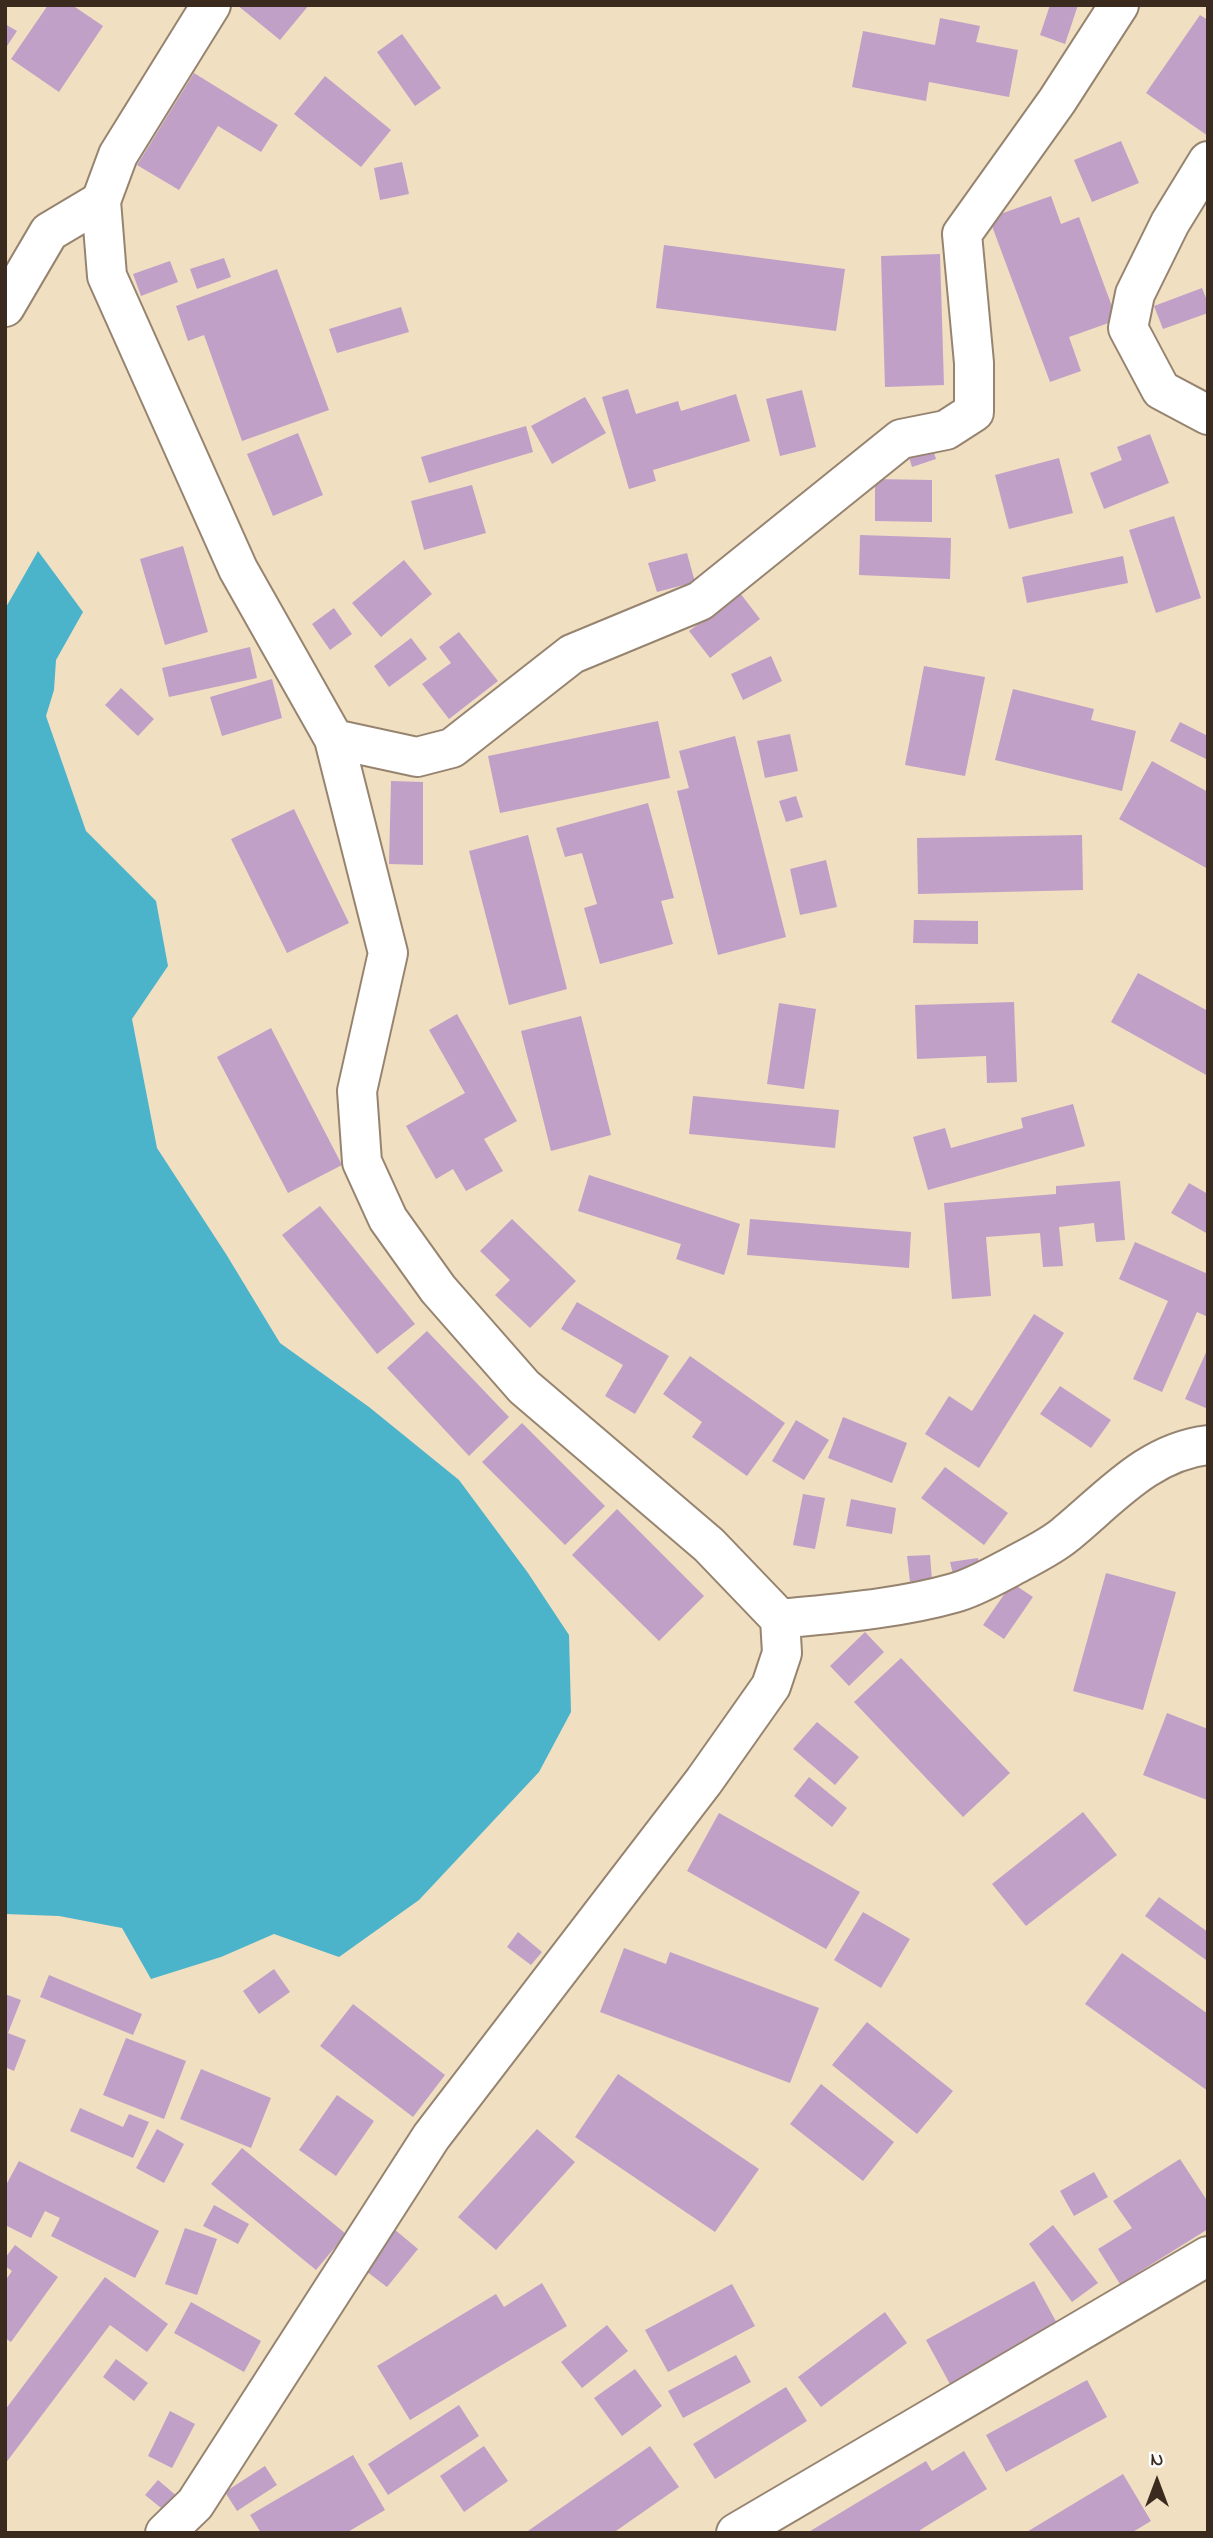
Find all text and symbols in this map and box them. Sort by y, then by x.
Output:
north arrow [1122,2447,1192,2517]
text: N [1151,2447,1163,2474]

